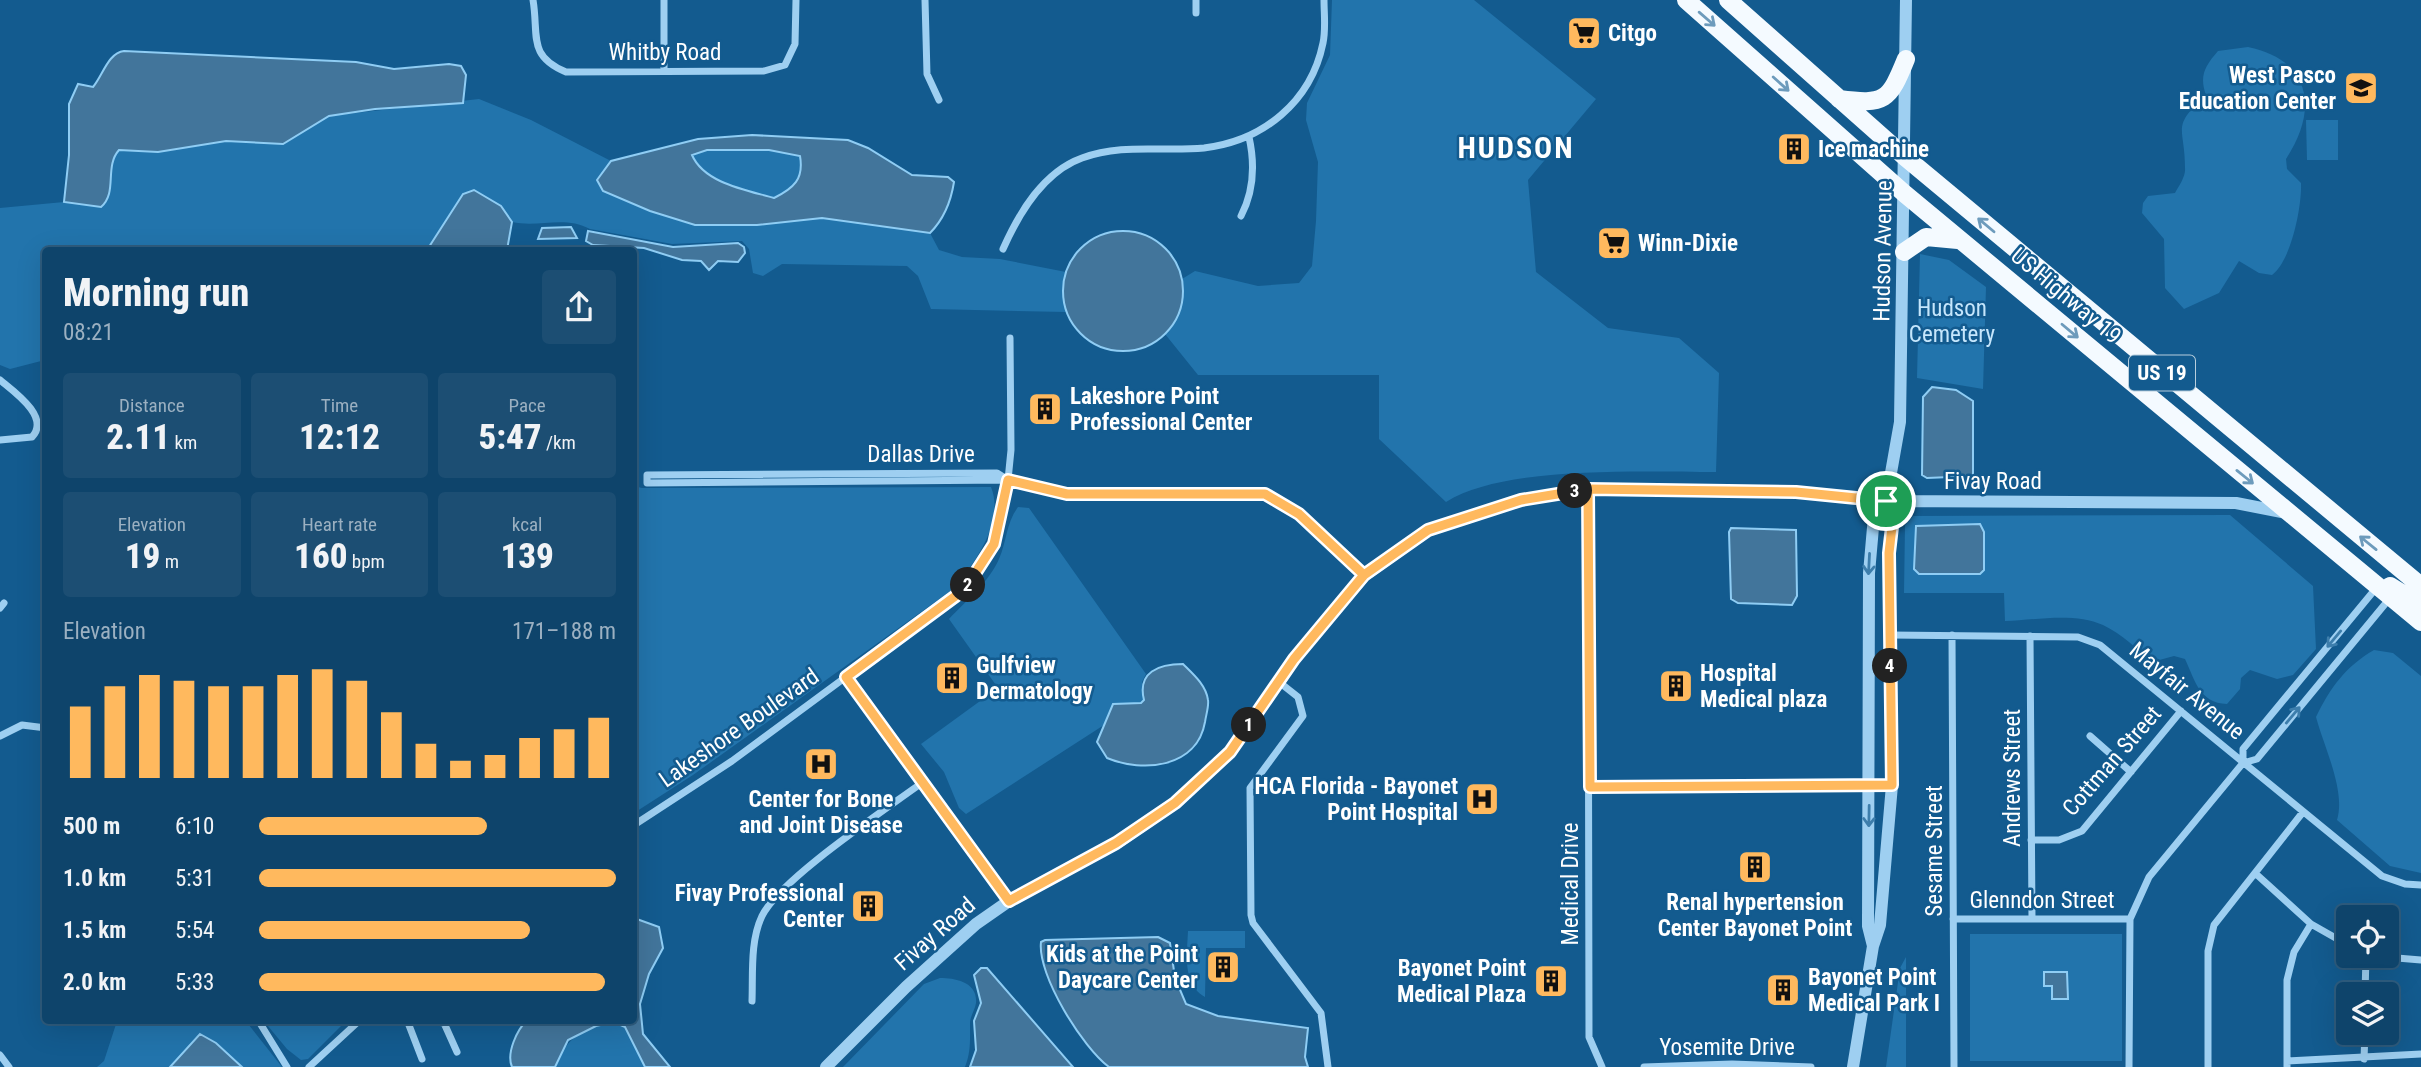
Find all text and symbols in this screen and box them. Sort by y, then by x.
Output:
one-way arrow [1698,11,1716,27]
supermarket icon: Citgo [1565,14,1603,52]
place label: Citgo [1608,20,1657,47]
street label: Whitby Road [609,39,721,66]
place label: West Pasco Education Center [2179,62,2336,115]
school or university icon: West Pasco Education Center [2342,69,2380,107]
one-way arrow [1771,76,1789,92]
district label: HUDSON [1457,130,1575,165]
building icon: Ice machine [1775,130,1813,168]
place label: Ice machine [1818,136,1929,163]
street label: Hudson Avenue [1868,180,1898,322]
one-way arrow [1978,217,1996,233]
supermarket icon: Winn-Dixie [1595,224,1633,262]
place label: Winn-Dixie [1638,230,1738,257]
street label: US Highway 19 [2005,242,2127,350]
button: share [542,270,616,344]
text: Morning run [63,271,249,315]
park label: Hudson Cemetery [1909,295,1996,348]
text: 08:21 [63,319,114,346]
one-way arrow [2061,323,2079,339]
road number: US 19 [2129,356,2195,390]
place label: Lakeshore Point Professional Center [1070,383,1253,436]
building icon: Lakeshore Point Professional Center [1026,390,1064,428]
text: Distance [119,394,185,417]
text: Time [321,394,358,417]
text: Pace [509,394,546,417]
text: 2.11 [106,417,170,458]
text: 12:12 [299,417,380,458]
text: 5:47 [478,417,542,458]
text: km [170,431,197,454]
text: /km [542,431,576,454]
street label: Dallas Drive [867,441,975,468]
street label: Fivay Road [1944,468,2042,495]
one-way arrow [2235,469,2253,485]
pin [1856,471,1916,531]
pin: 3 [1558,474,1592,508]
text: 3 [1570,479,1579,502]
icon: arrive [1867,482,1905,520]
text: Elevation [118,513,186,536]
text: Heart rate [302,513,377,536]
text: kcal [512,513,542,536]
one-way arrow [2360,535,2378,551]
text: 19 [125,536,160,577]
text: 160 [294,536,347,577]
text: 139 [500,536,554,577]
text: m [160,550,179,573]
text: bpm [347,550,385,573]
one-way arrow [1863,553,1876,576]
pin: 2 [950,568,986,602]
text: 2 [963,573,972,596]
text: Elevation [63,618,146,645]
text: 171–188 m [512,618,616,645]
one-way arrow [2326,629,2342,647]
street label: Mayfair Avenue [2124,636,2250,746]
pin: 4 [1872,648,1908,684]
place label: Gulfview Dermatology [976,652,1093,705]
text: 4 [1885,654,1894,677]
building icon: Gulfview Dermatology [933,659,971,697]
place label: Hospital Medical plaza [1700,660,1828,713]
street label: Lakeshore Boulevard [654,663,824,793]
building icon: Hospital Medical plaza [1657,667,1695,705]
street label: Cottman Street [2057,701,2167,821]
one-way arrow [2285,707,2301,725]
pin: 1 [1232,708,1266,742]
street label: Andrews Street [1999,709,2026,847]
text: 1 [1244,713,1253,736]
hospital icon: Center for Bone and Joint Disease [802,745,840,783]
place label: HCA Florida - Bayonet Point Hospital [1255,773,1458,826]
hospital icon: HCA Florida - Bayonet Point Hospital [1463,780,1501,818]
street label: Sesame Street [1921,785,1948,917]
place label: Center for Bone and Joint Disease [739,786,903,839]
one-way arrow [1862,805,1876,828]
text: 500 m [63,813,120,840]
text: 6:10 [175,813,214,840]
street label: Medical Drive [1557,823,1584,945]
building icon: Renal hypertension Center Bayonet Point [1736,848,1774,886]
text: 1.0 km [63,865,126,892]
text: 5:31 [175,865,214,892]
place label: Fivay Professional Center [675,880,844,933]
building icon: Fivay Professional Center [849,887,887,925]
street label: Glenndon Street [1969,887,2115,914]
place label: Renal hypertension Center Bayonet Point [1658,889,1852,942]
street label: Fivay Road [889,892,981,976]
map controls [2336,905,2399,1045]
button: locate [2336,905,2399,968]
text: 1.5 km [63,917,126,944]
text: 5:54 [175,917,214,944]
place label: Kids at the Point Daycare Center [1046,941,1198,994]
building icon: Kids at the Point Daycare Center [1204,948,1242,986]
place label: Bayonet Point Medical Plaza [1397,955,1526,1008]
building icon: Bayonet Point Medical Plaza [1532,962,1570,1000]
place label: Bayonet Point Medical Park I [1808,964,1940,1017]
text: 2.0 km [63,969,126,996]
text: 5:33 [175,969,214,996]
building icon: Bayonet Point Medical Park I [1764,971,1802,1009]
button: layers [2336,982,2399,1045]
street label: Yosemite Drive [1659,1034,1795,1061]

